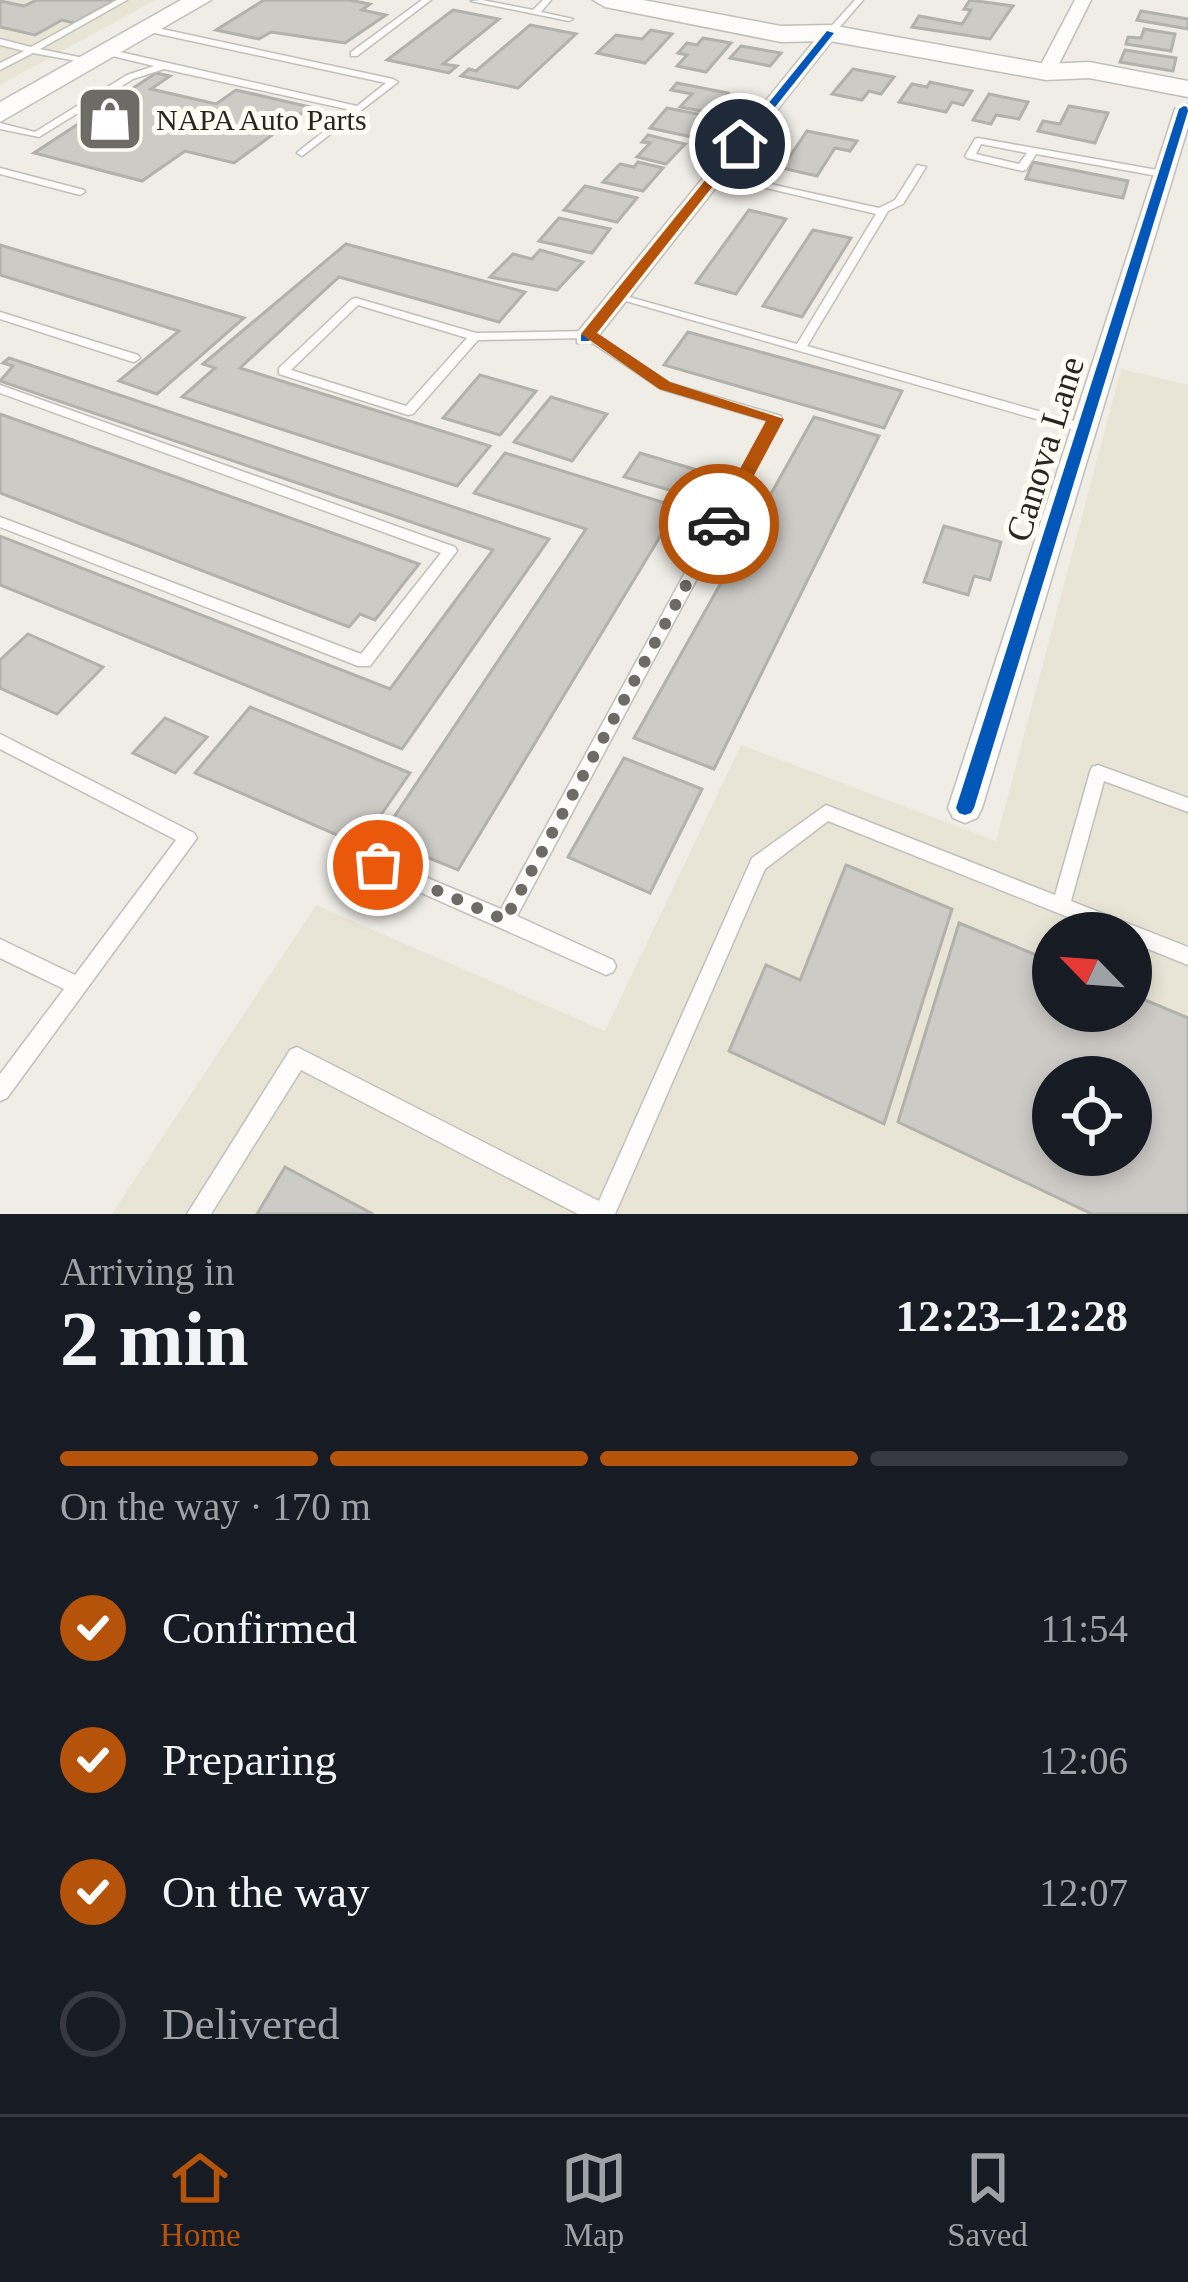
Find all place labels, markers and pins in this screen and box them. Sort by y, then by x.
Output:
shop icon: NAPA Auto Parts [75,84,145,154]
pin [689,93,791,195]
place label: NAPA Auto Parts [156,103,367,136]
pin [327,814,429,916]

